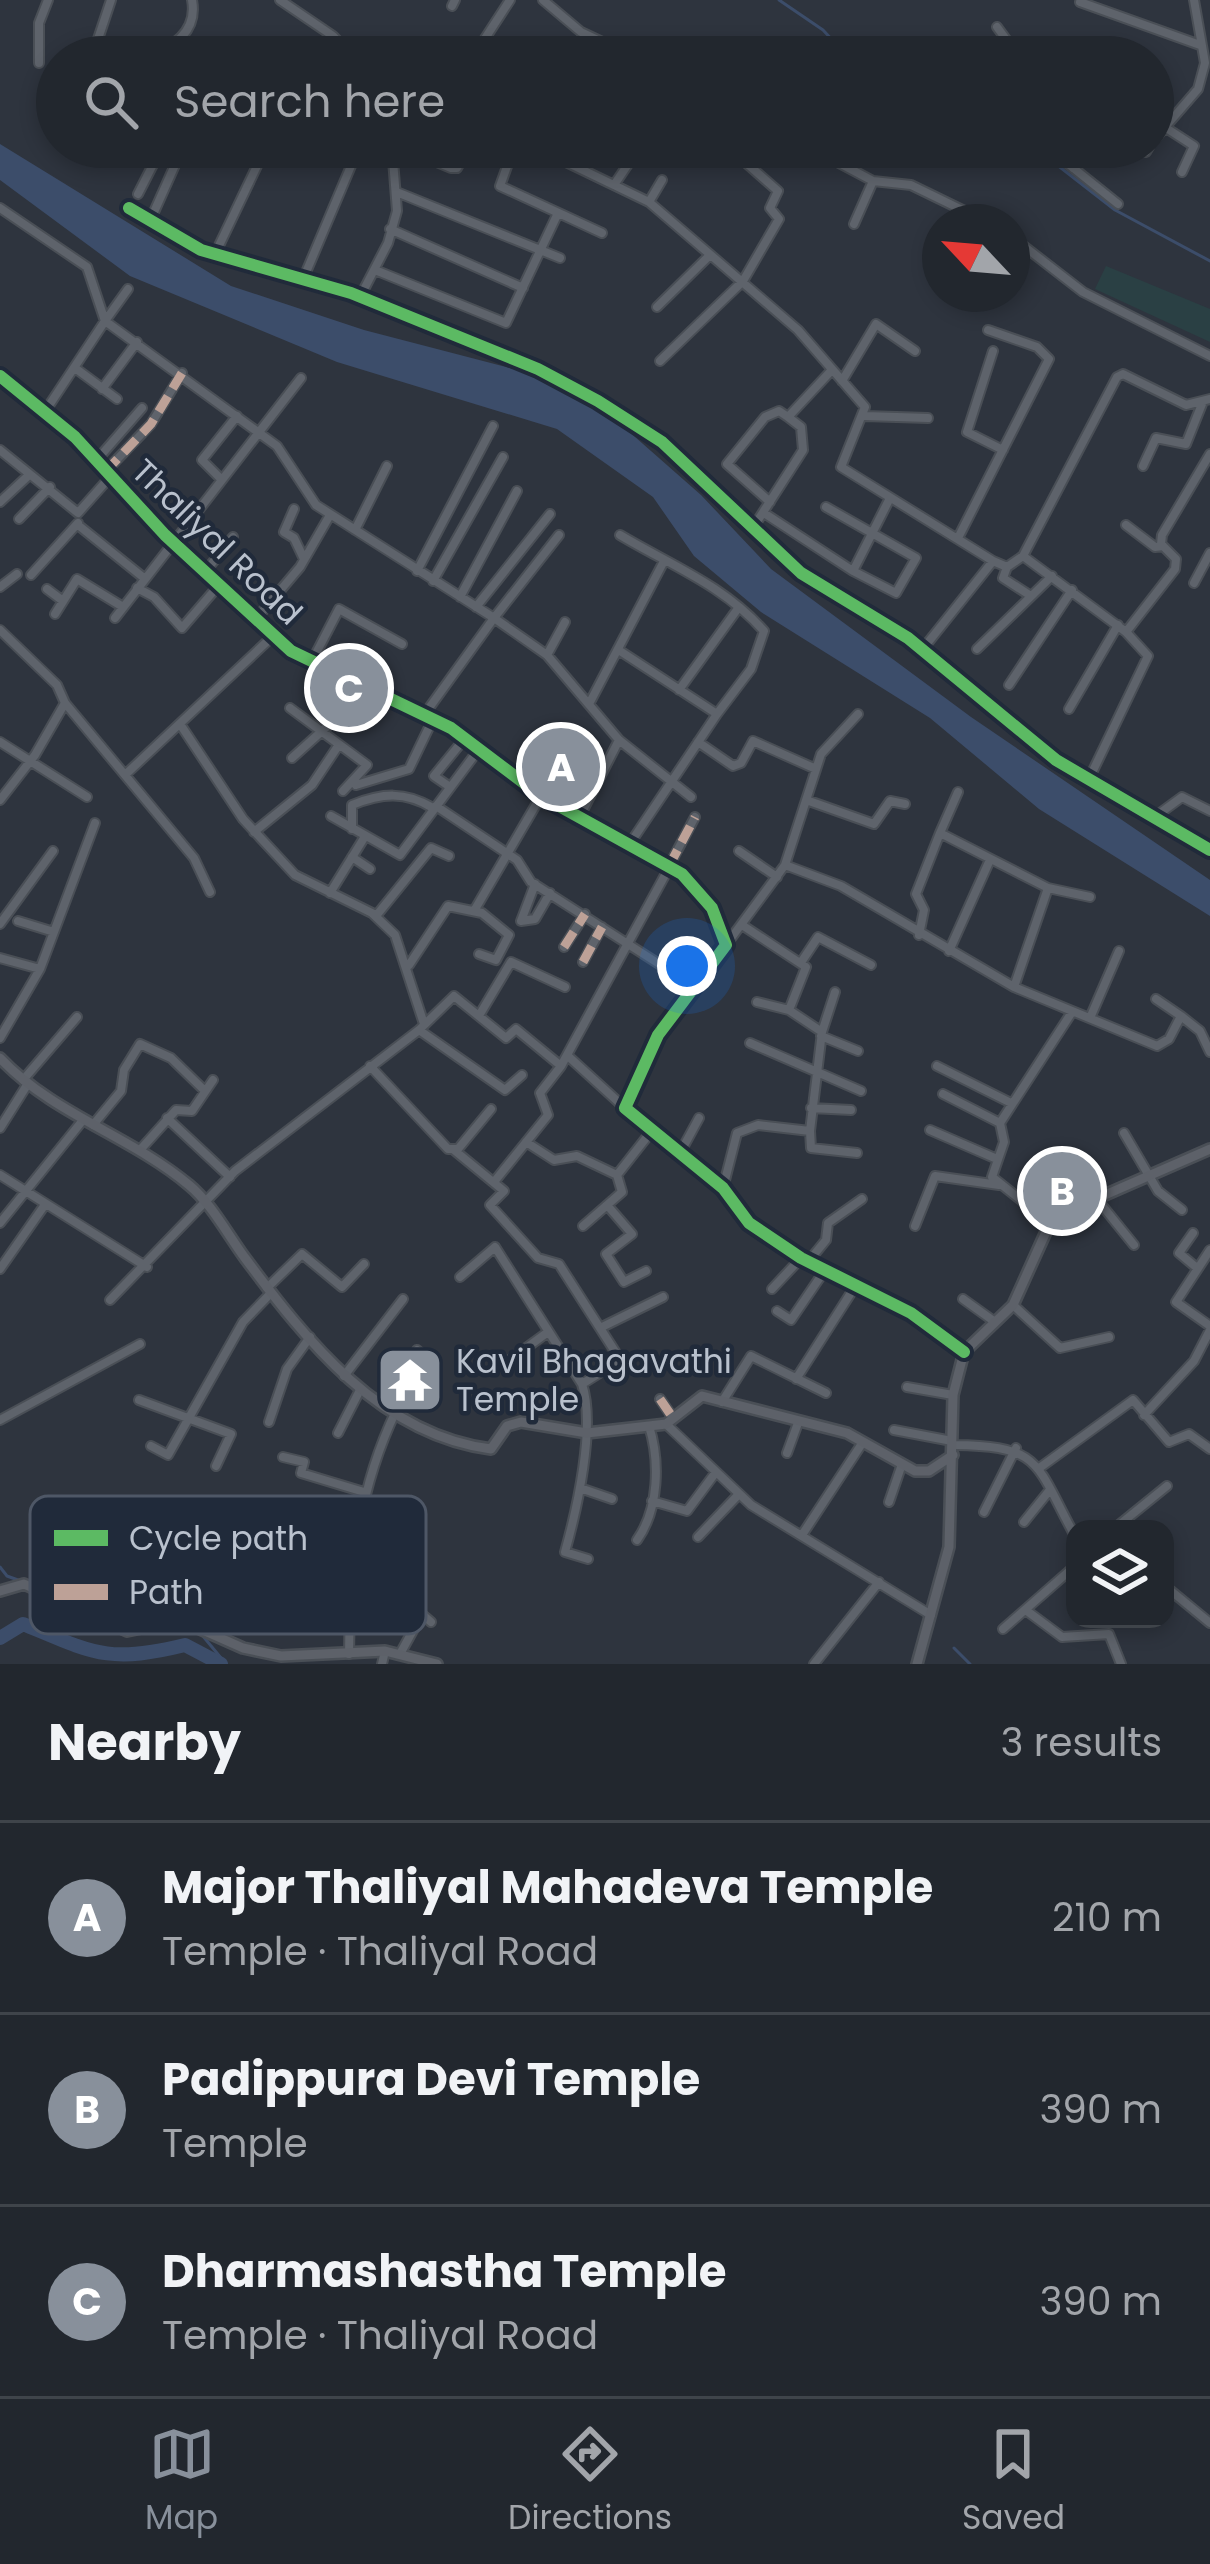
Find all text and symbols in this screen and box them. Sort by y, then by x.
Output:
search box [36,36,1174,168]
icon: search [78,69,144,135]
text: Search here [174,70,445,133]
north arrow [922,204,1030,312]
street label: Thaliyal Road [121,448,313,636]
pin: C [310,643,388,733]
pin: A [522,722,600,812]
your location [657,936,717,996]
pin: B [1023,1146,1101,1236]
place label: Kavil Bhagavathi Temple [456,1338,732,1423]
temple icon: Kavil Bhagavathi Temple [375,1345,445,1415]
legend [30,1496,426,1634]
text: Cycle path [129,1515,308,1562]
map controls [1066,1520,1174,1628]
button: layers [1066,1520,1174,1628]
text: Path [129,1569,204,1616]
text: Nearby [48,1706,241,1778]
text: 3 results [1000,1715,1162,1770]
text: Major Thaliyal Mahadeva Temple [162,1856,933,1919]
text: A [73,1890,101,1945]
text: 210 m [1052,1890,1162,1945]
text: Temple · Thaliyal Road [162,1924,598,1979]
text: Padippura Devi Temple [162,2048,700,2111]
text: B [74,2082,100,2137]
text: 390 m [1039,2082,1162,2137]
text: Temple [162,2116,308,2171]
text: Dharmashastha Temple [162,2240,726,2303]
text: C [72,2274,102,2329]
text: 390 m [1039,2274,1162,2329]
text: Temple · Thaliyal Road [162,2308,598,2363]
tab: Map [145,2421,218,2543]
tab: Directions [508,2421,672,2543]
tab: Saved [962,2421,1065,2543]

